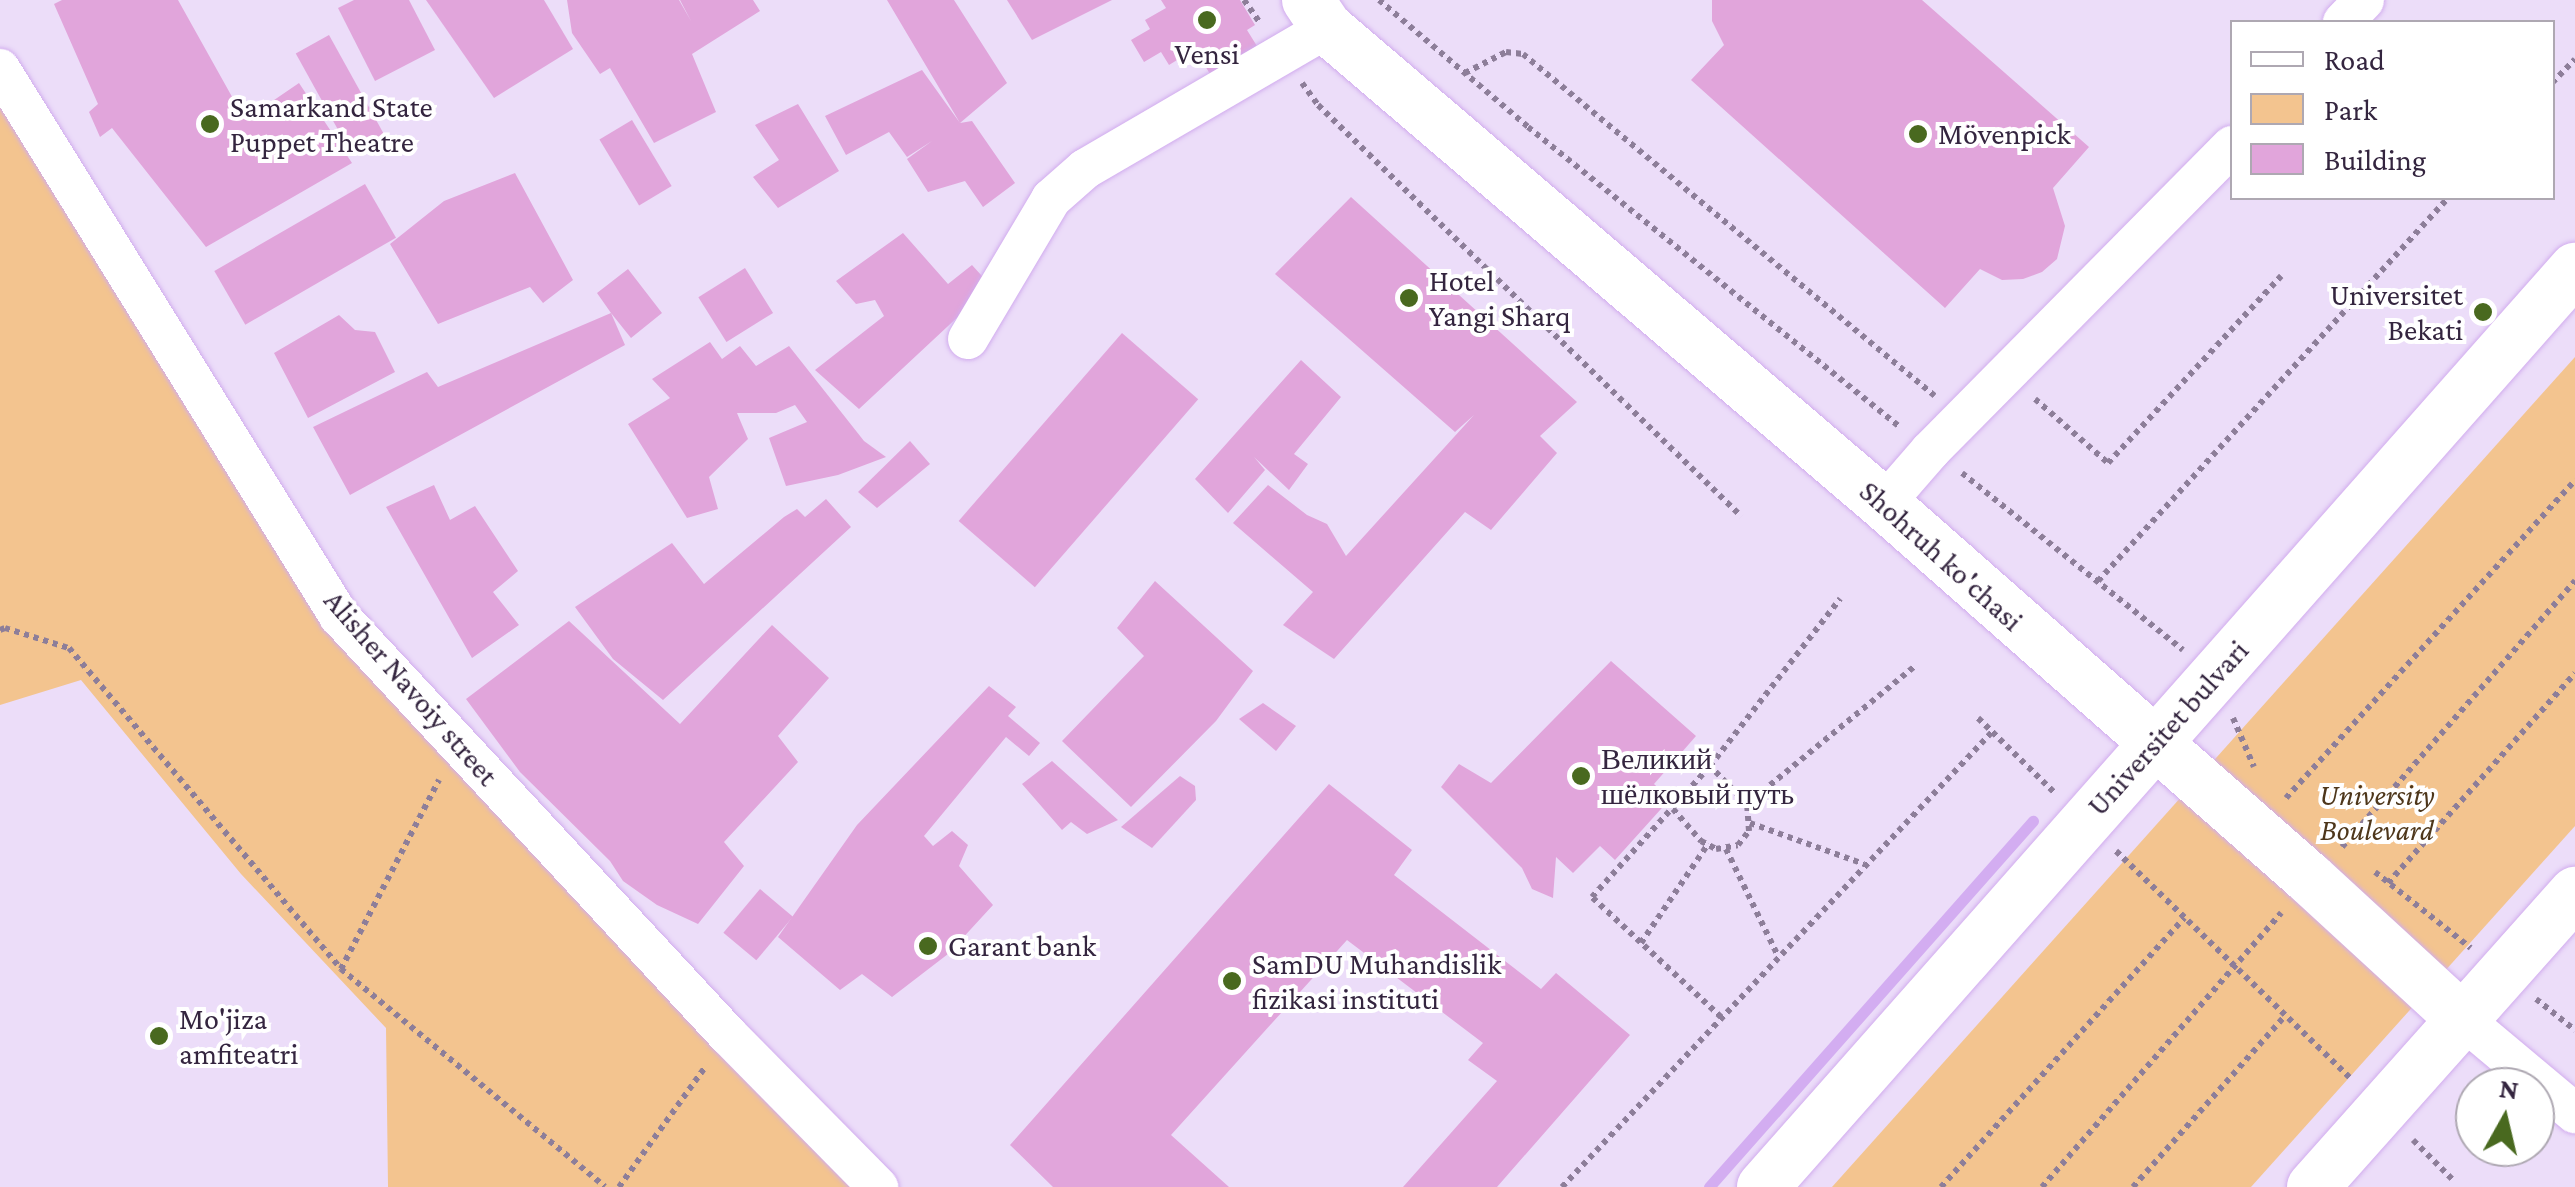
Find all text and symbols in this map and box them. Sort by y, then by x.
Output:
marker: Vensi [1196,9,1218,31]
legend [2230,20,2555,200]
place label: Vensi [1175,36,1239,72]
text: Road [2324,43,2385,76]
place label: Samarkand State Puppet Theatre [230,89,433,160]
text: Park [2324,93,2377,126]
marker: Samarkand State Puppet Theatre [199,113,221,135]
place label: Mövenpick [1938,116,2071,152]
marker: Mövenpick [1907,123,1929,145]
text: Building [2324,143,2426,176]
place label: Hotel Yangi Sharq [1429,263,1570,334]
place label: Universitet Bekati [2330,277,2463,348]
marker: Hotel Yangi Sharq [1398,287,1420,309]
marker: Universitet Bekati [2472,301,2494,323]
street label: Shohruh ko'chasi [1852,473,2030,639]
street label: Alisher Navoiy street [316,583,506,793]
street label: Universitet bulvari [2080,633,2256,823]
place label: Великий шёлковый путь [1601,741,1794,812]
marker: Великий шёлковый путь [1570,765,1592,787]
park label: University Boulevard [2319,777,2435,848]
place label: Garant bank [948,928,1096,964]
marker: Garant bank [917,935,939,957]
place label: SamDU Muhandislik fizikasi instituti [1252,946,1501,1016]
marker: SamDU Muhandislik fizikasi instituti [1221,970,1243,992]
place label: Mo'jiza amfiteatri [179,1001,298,1072]
marker: Mo'jiza amfiteatri [148,1025,170,1047]
north arrow [2455,1067,2555,1167]
text: N [2497,1072,2521,1105]

